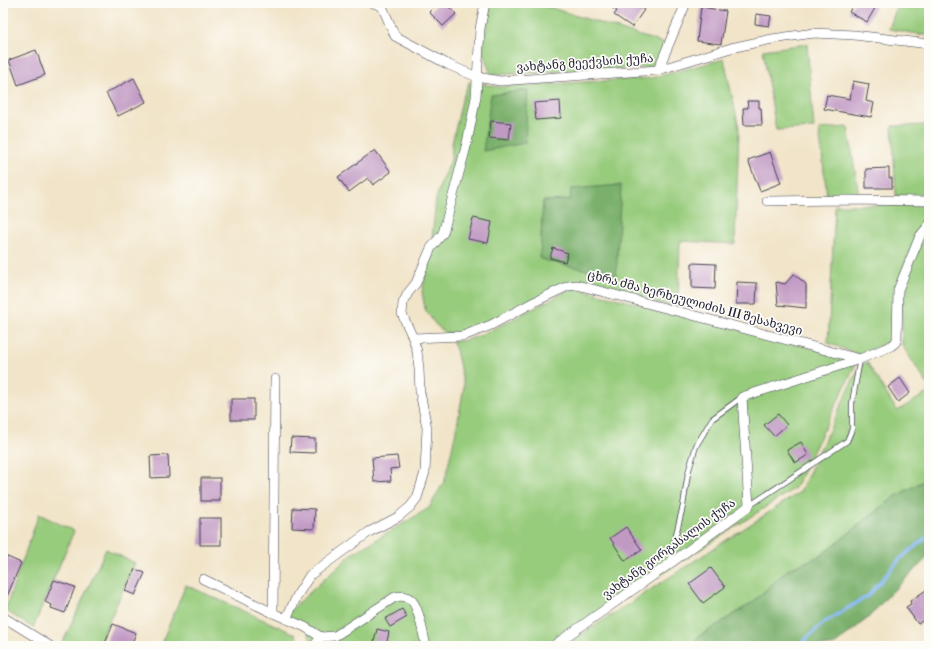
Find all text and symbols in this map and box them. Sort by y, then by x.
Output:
street label: ვახტანგ მეექვსის ქუჩა [516,51,654,75]
street label: ცხრა ძმა ხერხეულიძის III შესახვევი [586,267,804,339]
street label: ვახტანგ გორგასალის ქუჩა [599,496,739,602]

